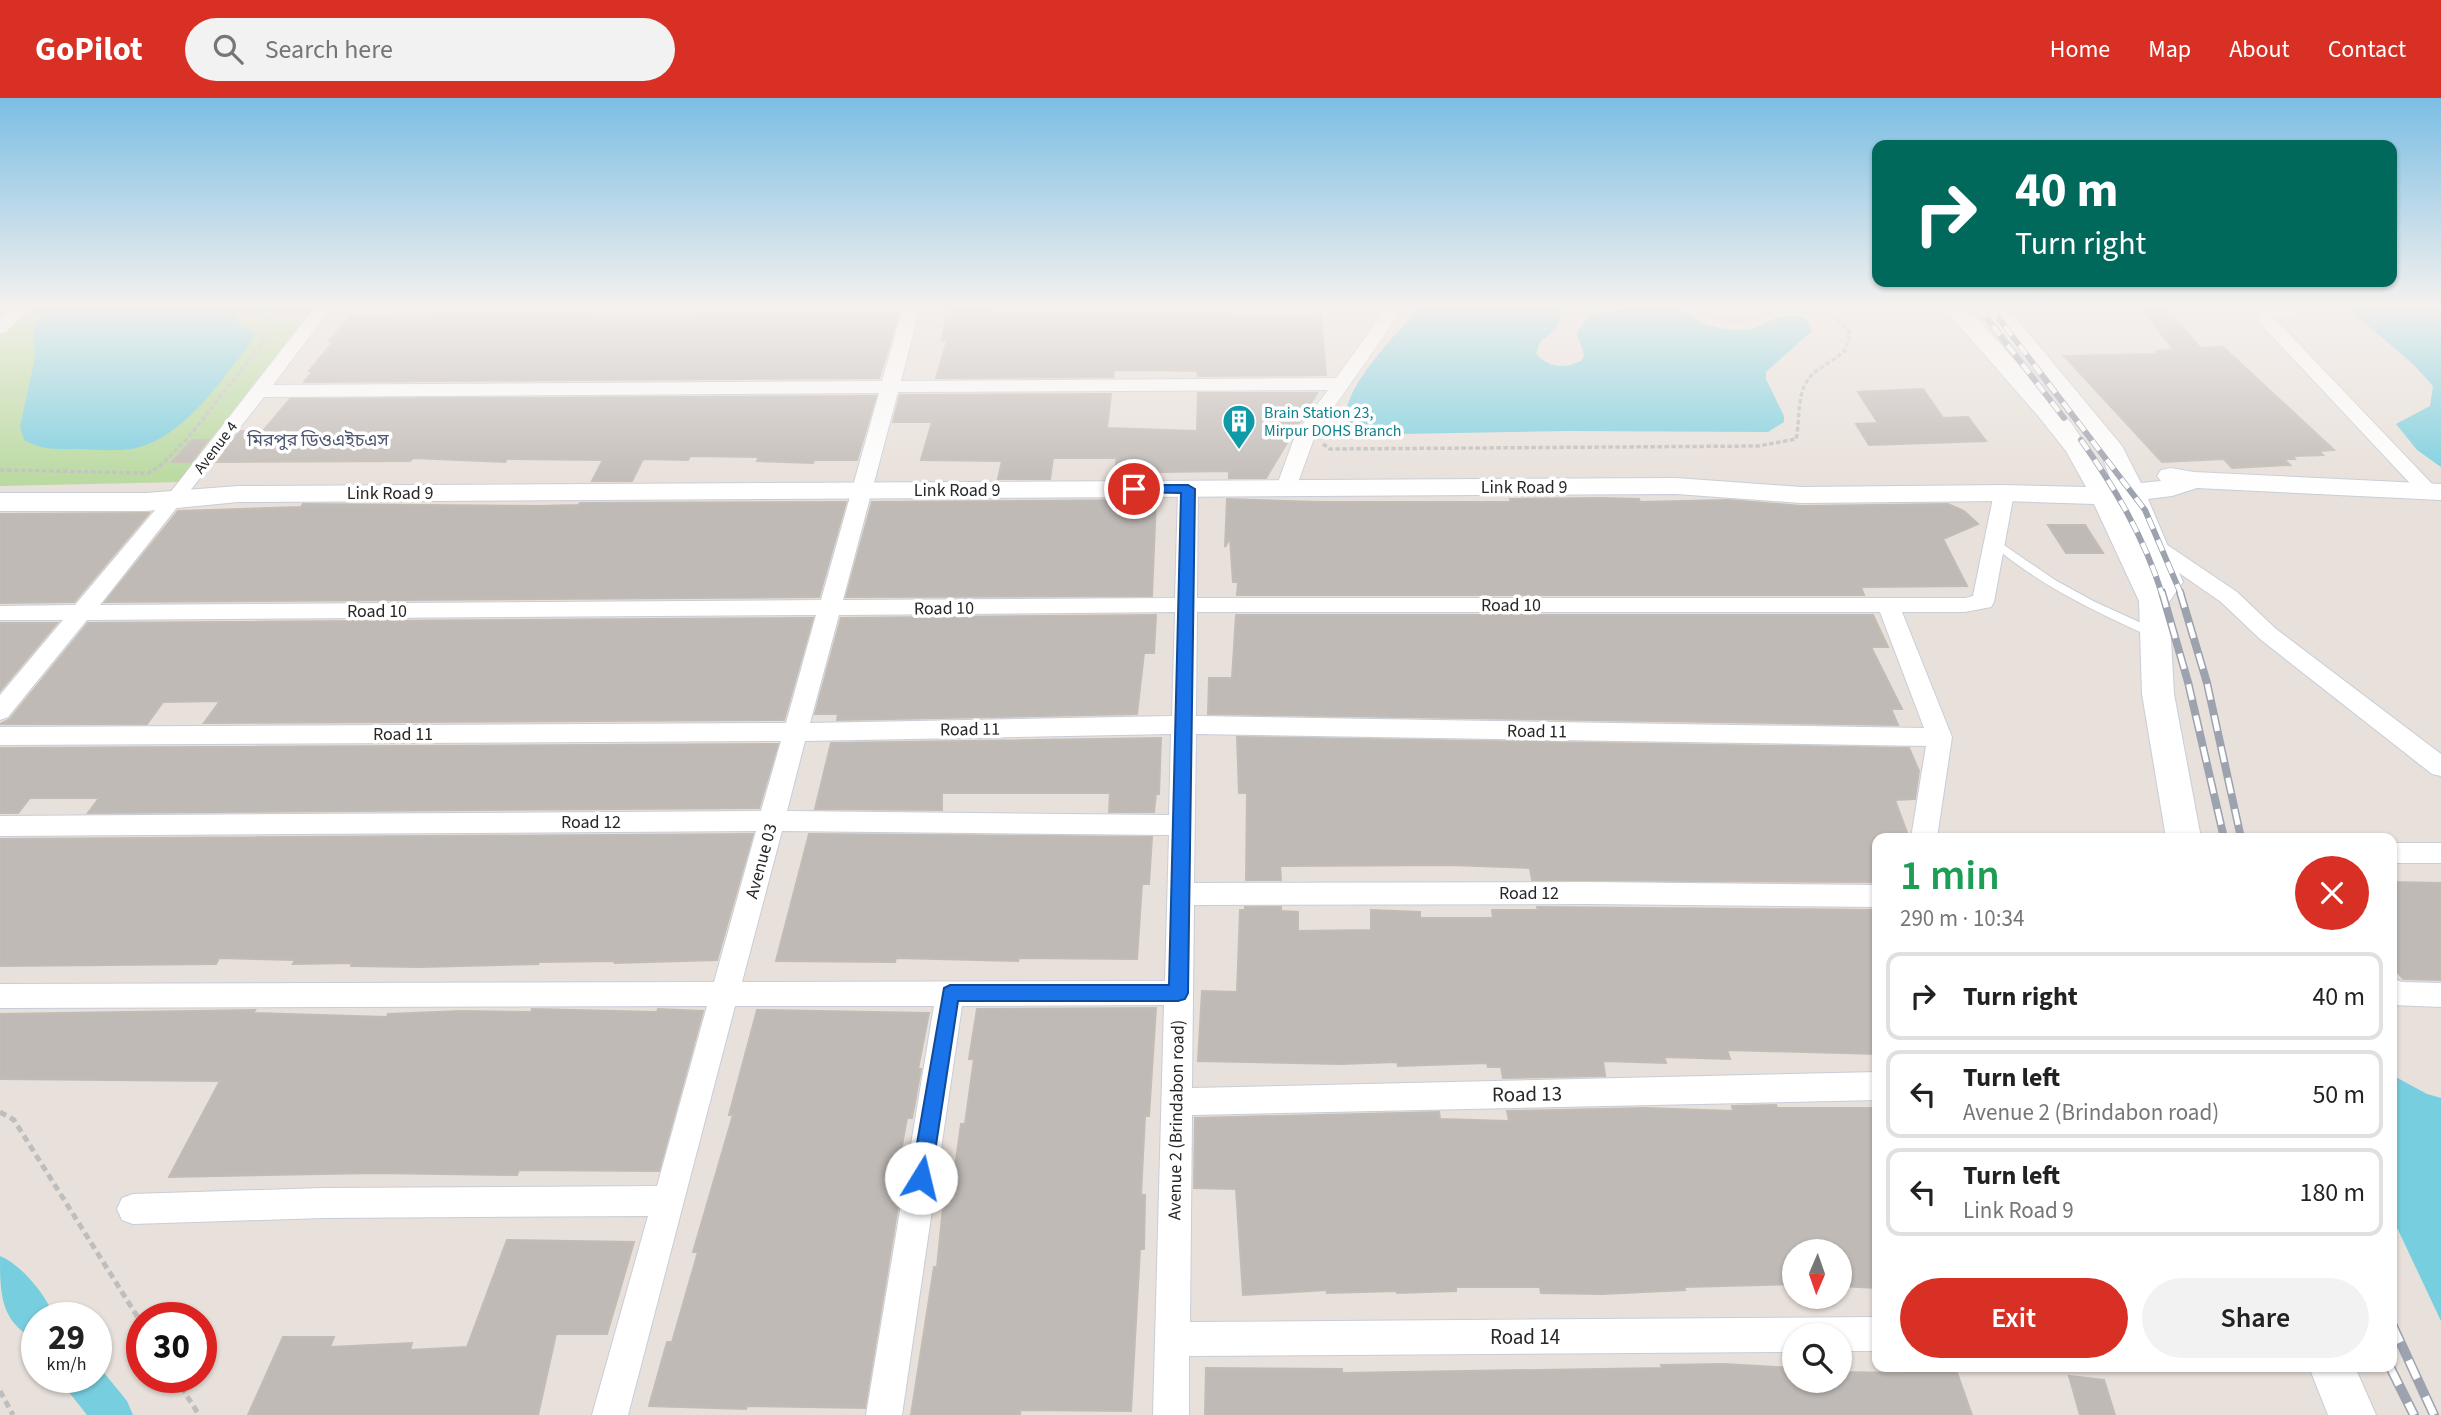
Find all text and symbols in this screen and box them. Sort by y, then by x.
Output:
search box [185,18,675,81]
text: GoPilot [35,26,143,73]
icon: search [209,30,247,68]
text: Search here [265,31,393,68]
text: Home [2050,32,2110,67]
text: Map [2148,32,2191,67]
text: About [2229,32,2290,67]
text: Contact [2328,32,2406,67]
text: 40 m [2015,156,2119,226]
icon: right [1900,168,1991,259]
text: Turn right [2015,221,2146,267]
building icon: Brain Station 23, Mirpur DOHS Branch [1220,402,1258,451]
place label: Brain Station 23, Mirpur DOHS Branch [1264,402,1402,442]
street label: Avenue 4 [189,417,243,478]
district label: মিরপুর ডিওএইচএস [246,428,390,453]
pin [1104,459,1164,519]
icon: arrive [1115,470,1153,508]
street label: Link Road 9 [1481,475,1567,500]
street label: Link Road 9 [914,478,1000,503]
street label: Link Road 9 [347,481,433,506]
street label: Road 10 [1481,593,1541,618]
street label: Road 10 [914,595,974,622]
street label: Road 10 [347,599,407,624]
street label: Road 11 [940,716,1000,743]
street label: Road 11 [1507,718,1567,745]
street label: Road 11 [373,722,433,747]
street label: Road 12 [561,810,621,835]
street label: Avenue 03 [739,821,784,902]
text: 1 min [1900,846,2000,906]
button: close [2295,856,2369,930]
street label: Road 12 [1499,881,1559,906]
text: 290 m · 10:34 [1900,902,2024,935]
icon: right [1904,977,1942,1015]
text: Turn right [1963,978,2078,1015]
text: 40 m [2312,978,2365,1015]
street label: Avenue 2 (Brindabon road) [1162,1020,1191,1220]
text: Turn left [1963,1059,2060,1096]
icon: left [1904,1075,1942,1113]
text: 50 m [2312,1076,2365,1113]
street label: Road 13 [1492,1078,1562,1110]
text: Avenue 2 (Brindabon road) [1963,1096,2219,1129]
position arrow [884,1141,958,1215]
text: Turn left [1963,1157,2060,1194]
icon: left [1904,1173,1942,1211]
text: 180 m [2299,1174,2365,1211]
text: Link Road 9 [1963,1194,2074,1227]
north arrow [1782,1239,1852,1309]
map controls [1782,1239,1852,1393]
button: Exit [1900,1278,2128,1358]
button: Share [2142,1278,2369,1358]
speed limit sign: 30 [126,1302,217,1393]
text: 29 [48,1313,85,1363]
street label: Road 14 [1490,1322,1560,1352]
button: search [1782,1323,1852,1393]
text: km/h [47,1352,86,1377]

